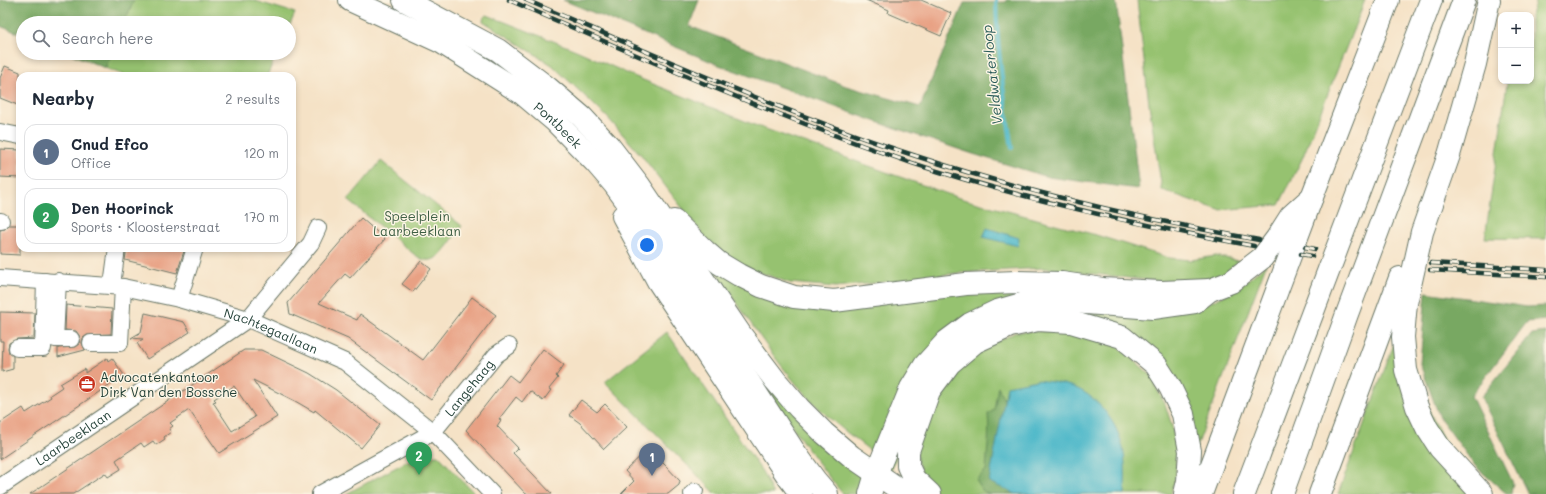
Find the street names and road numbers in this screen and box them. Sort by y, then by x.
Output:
street label: Pontbeek [531,98,586,152]
street label: Nachtegaallaan [222,304,321,357]
street label: Langehaag [440,355,497,420]
street label: Laarbeeklaan [32,406,114,469]

